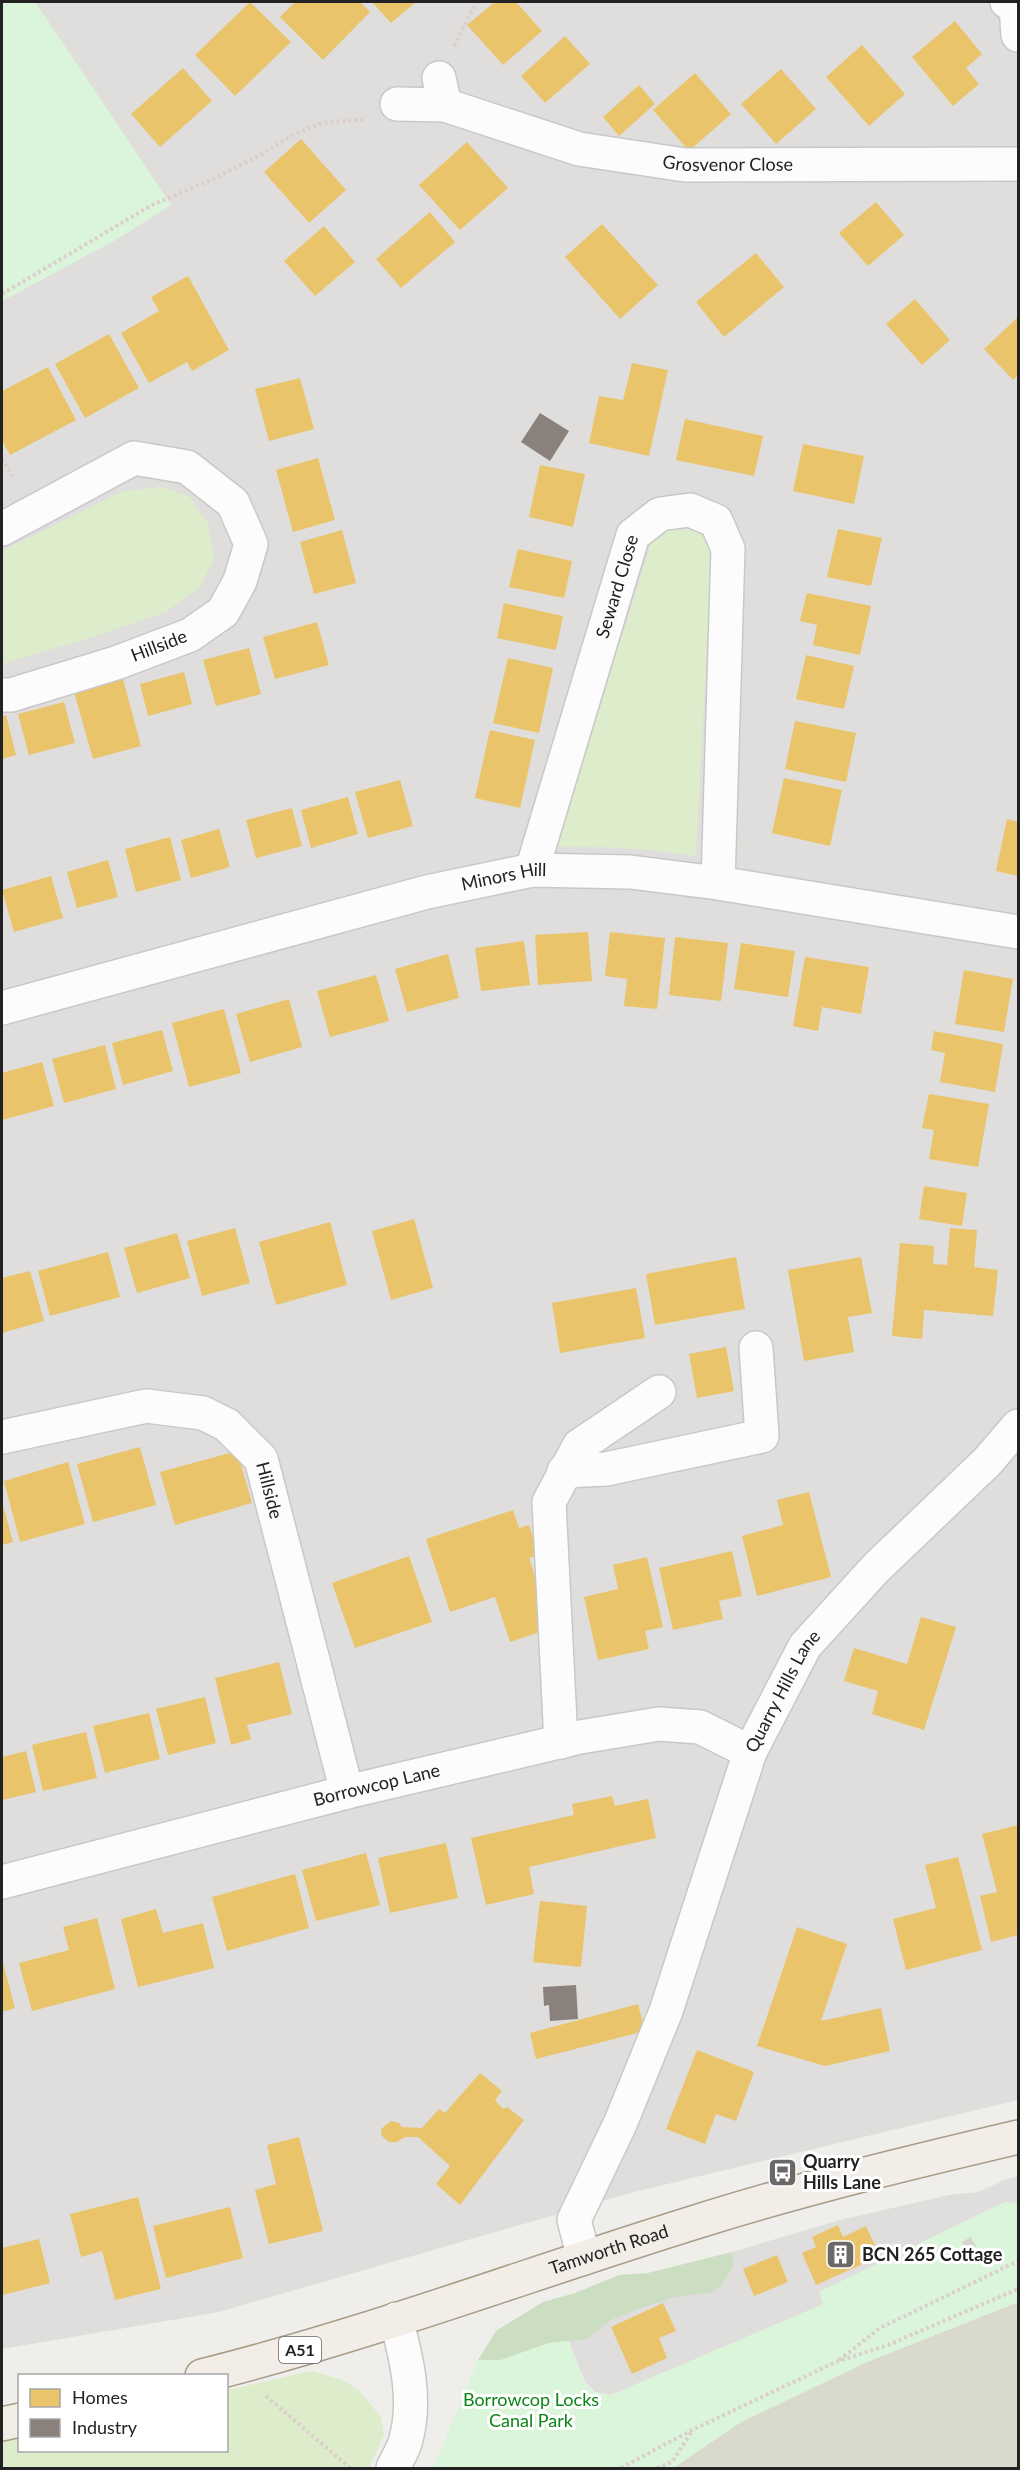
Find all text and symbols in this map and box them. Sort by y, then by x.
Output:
street label: Grosvenor Close [661,150,793,175]
street label: Seward Close [591,532,642,641]
street label: Hillside [128,624,190,666]
street label: Minors Hill [459,858,547,895]
street label: Hillside [252,1459,288,1521]
street label: Quarry Hills Lane [740,1625,824,1756]
street label: Borrowcop Lane [311,1758,442,1810]
place label: Quarry Hills Lane [803,2150,881,2193]
bus stop icon: Quarry Hills Lane [766,2156,798,2188]
street label: Tamworth Road [546,2219,671,2279]
building icon: BCN 265 Cottage [825,2239,857,2271]
place label: BCN 265 Cottage [862,2243,1003,2265]
road number: A51 [279,2337,321,2363]
legend [18,2374,228,2452]
text: Homes [72,2386,128,2408]
park label: Borrowcop Locks Canal Park [463,2388,599,2431]
text: Industry [72,2416,138,2438]

